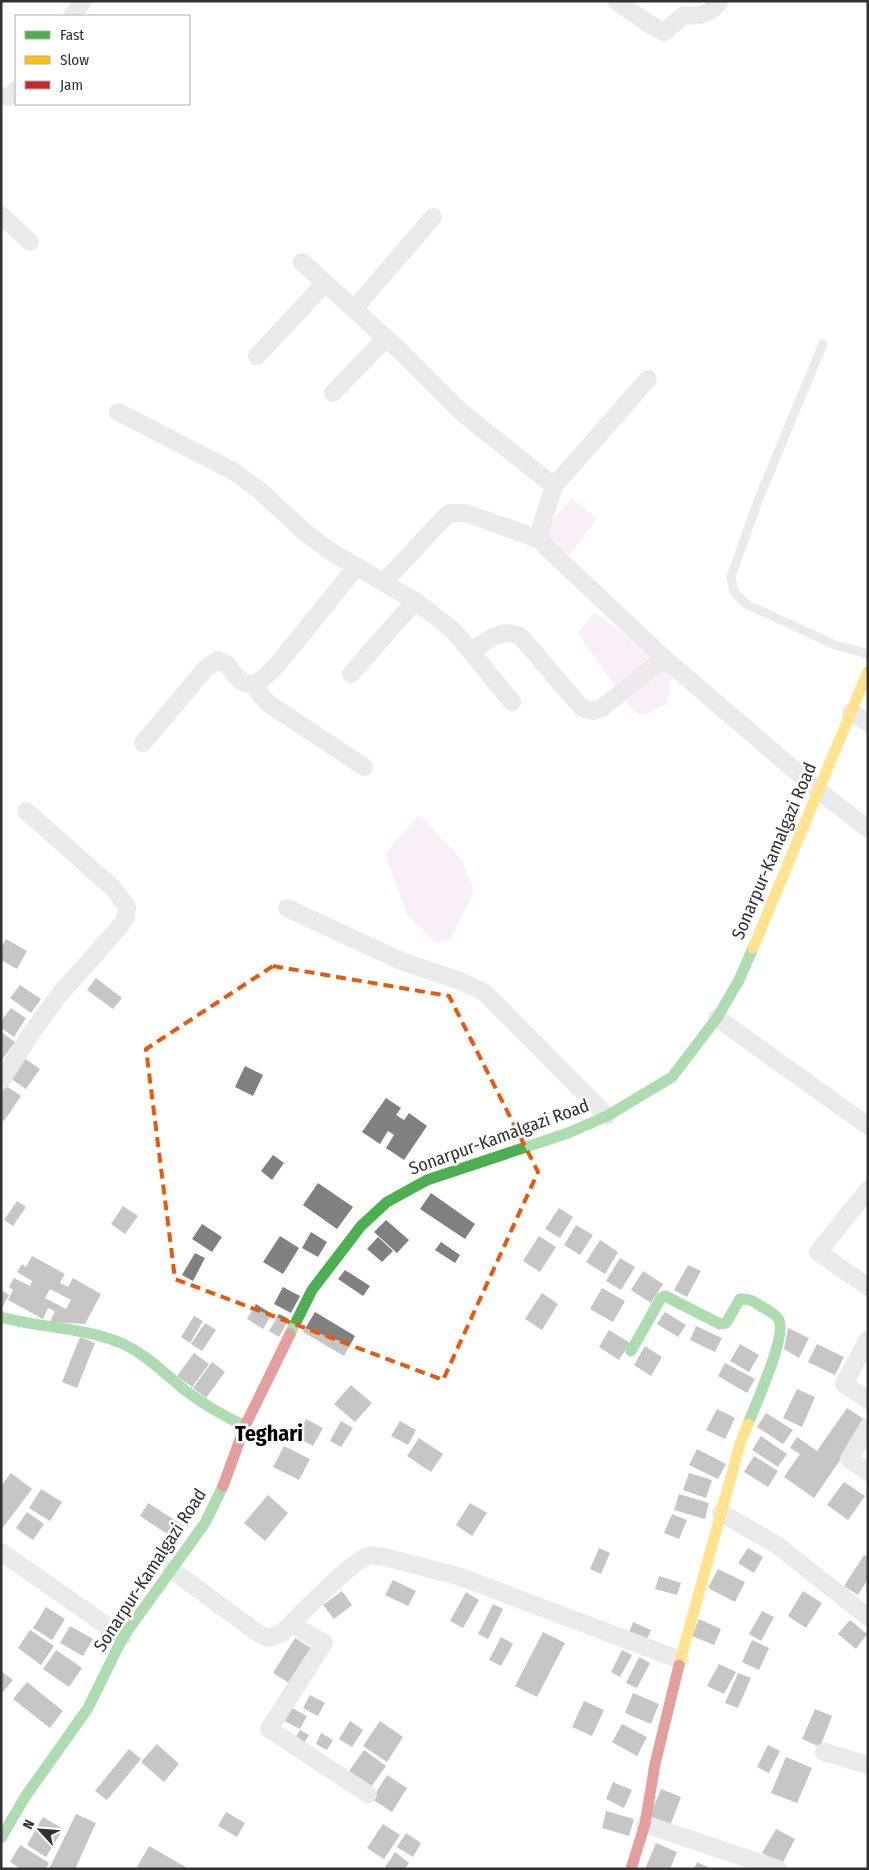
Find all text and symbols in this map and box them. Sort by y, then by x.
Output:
legend [15,15,190,105]
text: Fast [60,26,84,44]
text: Slow [60,51,89,69]
text: Jam [60,76,83,94]
street label: Sonarpur-Kamalgazi Road [727,759,821,943]
street label: Sonarpur-Kamalgazi Road [406,1094,592,1180]
district label: Teghari [235,1420,303,1447]
street label: Sonarpur-Kamalgazi Road [89,1484,211,1656]
north arrow [15,1805,65,1855]
text: N [19,1817,38,1832]

